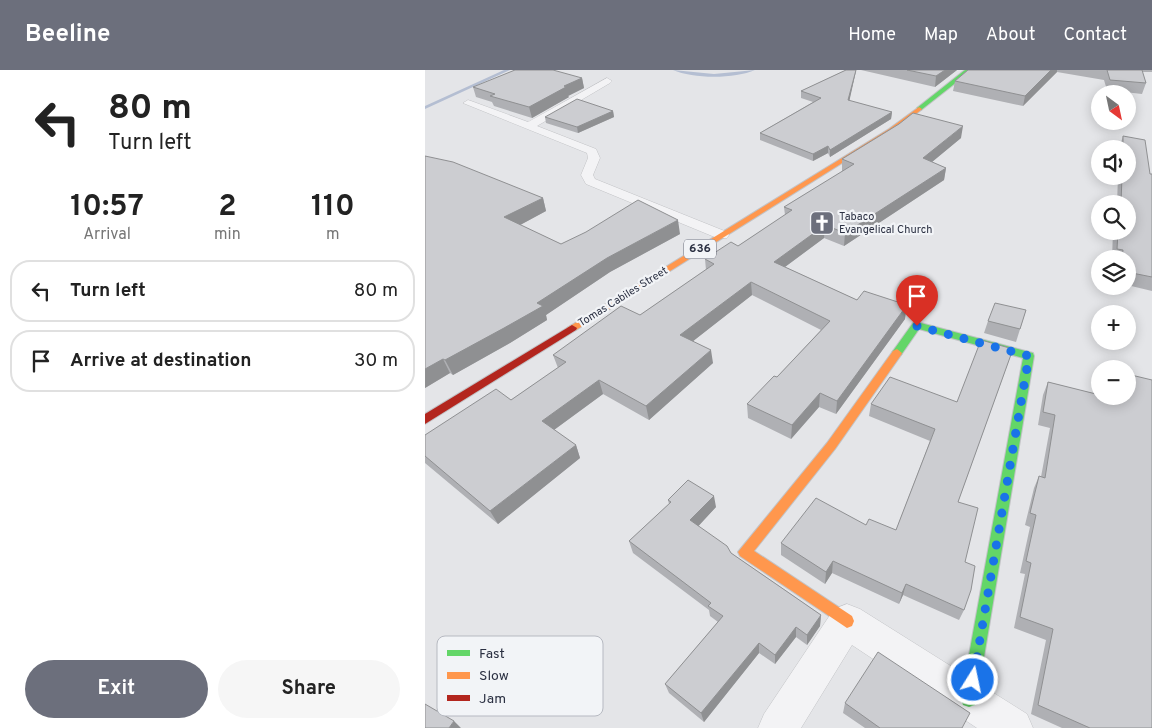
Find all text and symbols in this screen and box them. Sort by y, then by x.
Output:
text: Beeline [25,20,110,50]
text: Home [848,24,896,47]
text: Map [924,24,958,47]
text: About [986,24,1035,47]
text: Contact [1063,24,1127,47]
north arrow [1091,85,1136,130]
map controls [1091,85,1136,405]
text: 80 m [108,87,192,131]
icon: left [25,90,90,155]
text: Turn left [108,130,191,157]
button: sound [1091,140,1136,185]
text: 10:57 [70,189,144,226]
text: 2 [218,189,237,226]
text: 110 [311,189,355,226]
button: search [1091,195,1136,240]
church icon: Tabaco Evangelical Church [809,210,835,236]
place label: Tabaco Evangelical Church [839,210,932,237]
text: Arrival [83,225,131,245]
text: min [214,225,241,245]
text: m [326,225,340,245]
road number: 636 [684,240,716,258]
button: layers [1091,250,1136,295]
street label: Tomas Cabiles Street [576,264,670,330]
pin [896,275,938,326]
icon: left [27,277,55,305]
text: Turn left [70,279,146,303]
text: 80 m [354,279,398,303]
icon: arrive [903,282,931,310]
button: + [1091,305,1136,350]
icon: arrive [27,347,55,375]
text: Arrive at destination [70,349,251,373]
text: 30 m [354,349,398,373]
button: − [1091,360,1136,405]
legend [437,636,603,716]
text: Fast [479,646,505,663]
position arrow [946,653,998,705]
button: Exit [25,660,208,718]
button: Share [218,660,400,718]
text: Slow [479,668,509,685]
text: Jam [479,691,506,708]

